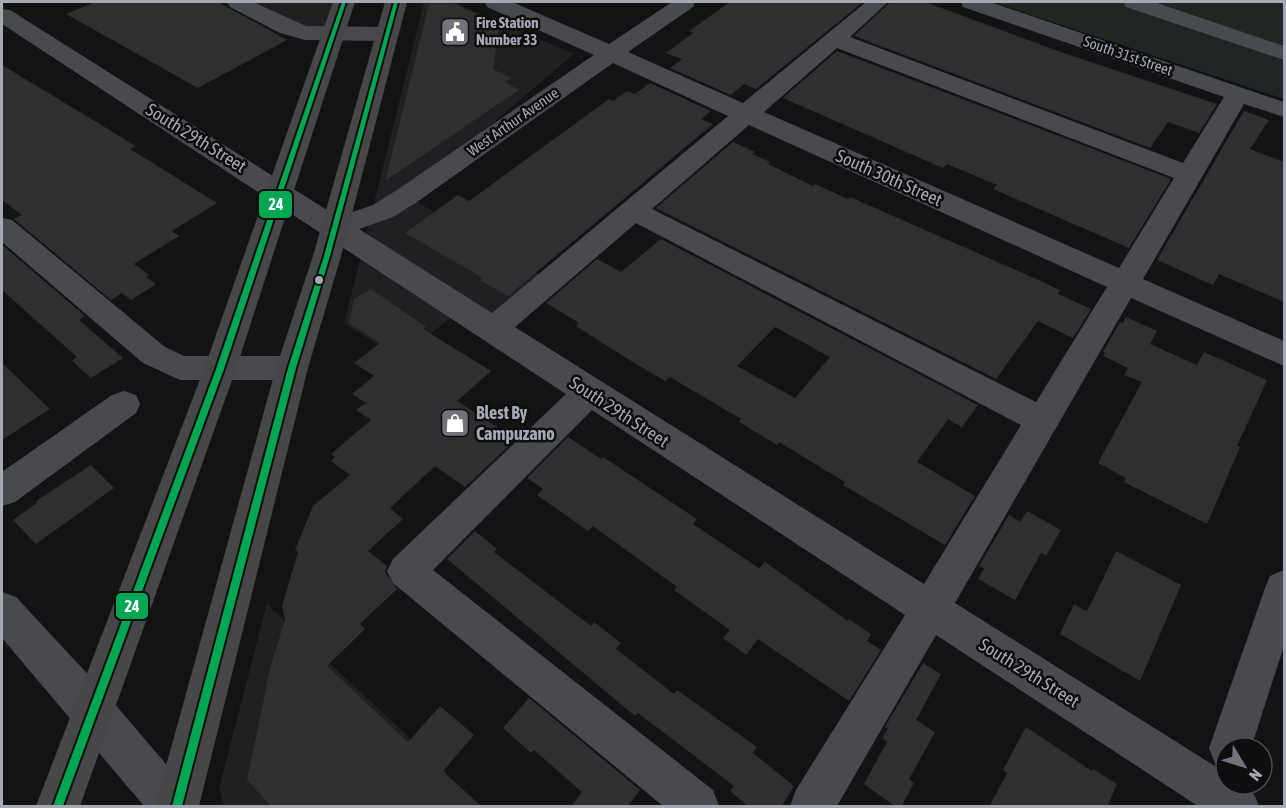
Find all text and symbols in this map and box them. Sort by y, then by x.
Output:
place label: Fire Station Number 33 [476,14,538,48]
public building icon: Fire Station Number 33 [439,16,471,48]
street label: South 31st Street [1081,32,1175,79]
street label: West Arthur Avenue [464,84,562,159]
street label: South 29th Street [142,98,250,177]
street label: South 30th Street [833,145,945,210]
line badge: 24 [258,190,293,219]
text: 24 [268,195,284,213]
unlabelled marker [313,274,325,286]
street label: South 29th Street [566,372,673,451]
place label: Blest By Campuzano [476,402,555,444]
shop icon: Blest By Campuzano [439,407,471,439]
line badge: 24 [115,592,149,620]
text: 24 [124,597,140,615]
street label: South 29th Street [975,633,1083,712]
north arrow [1214,736,1274,796]
text: N [1246,766,1266,785]

